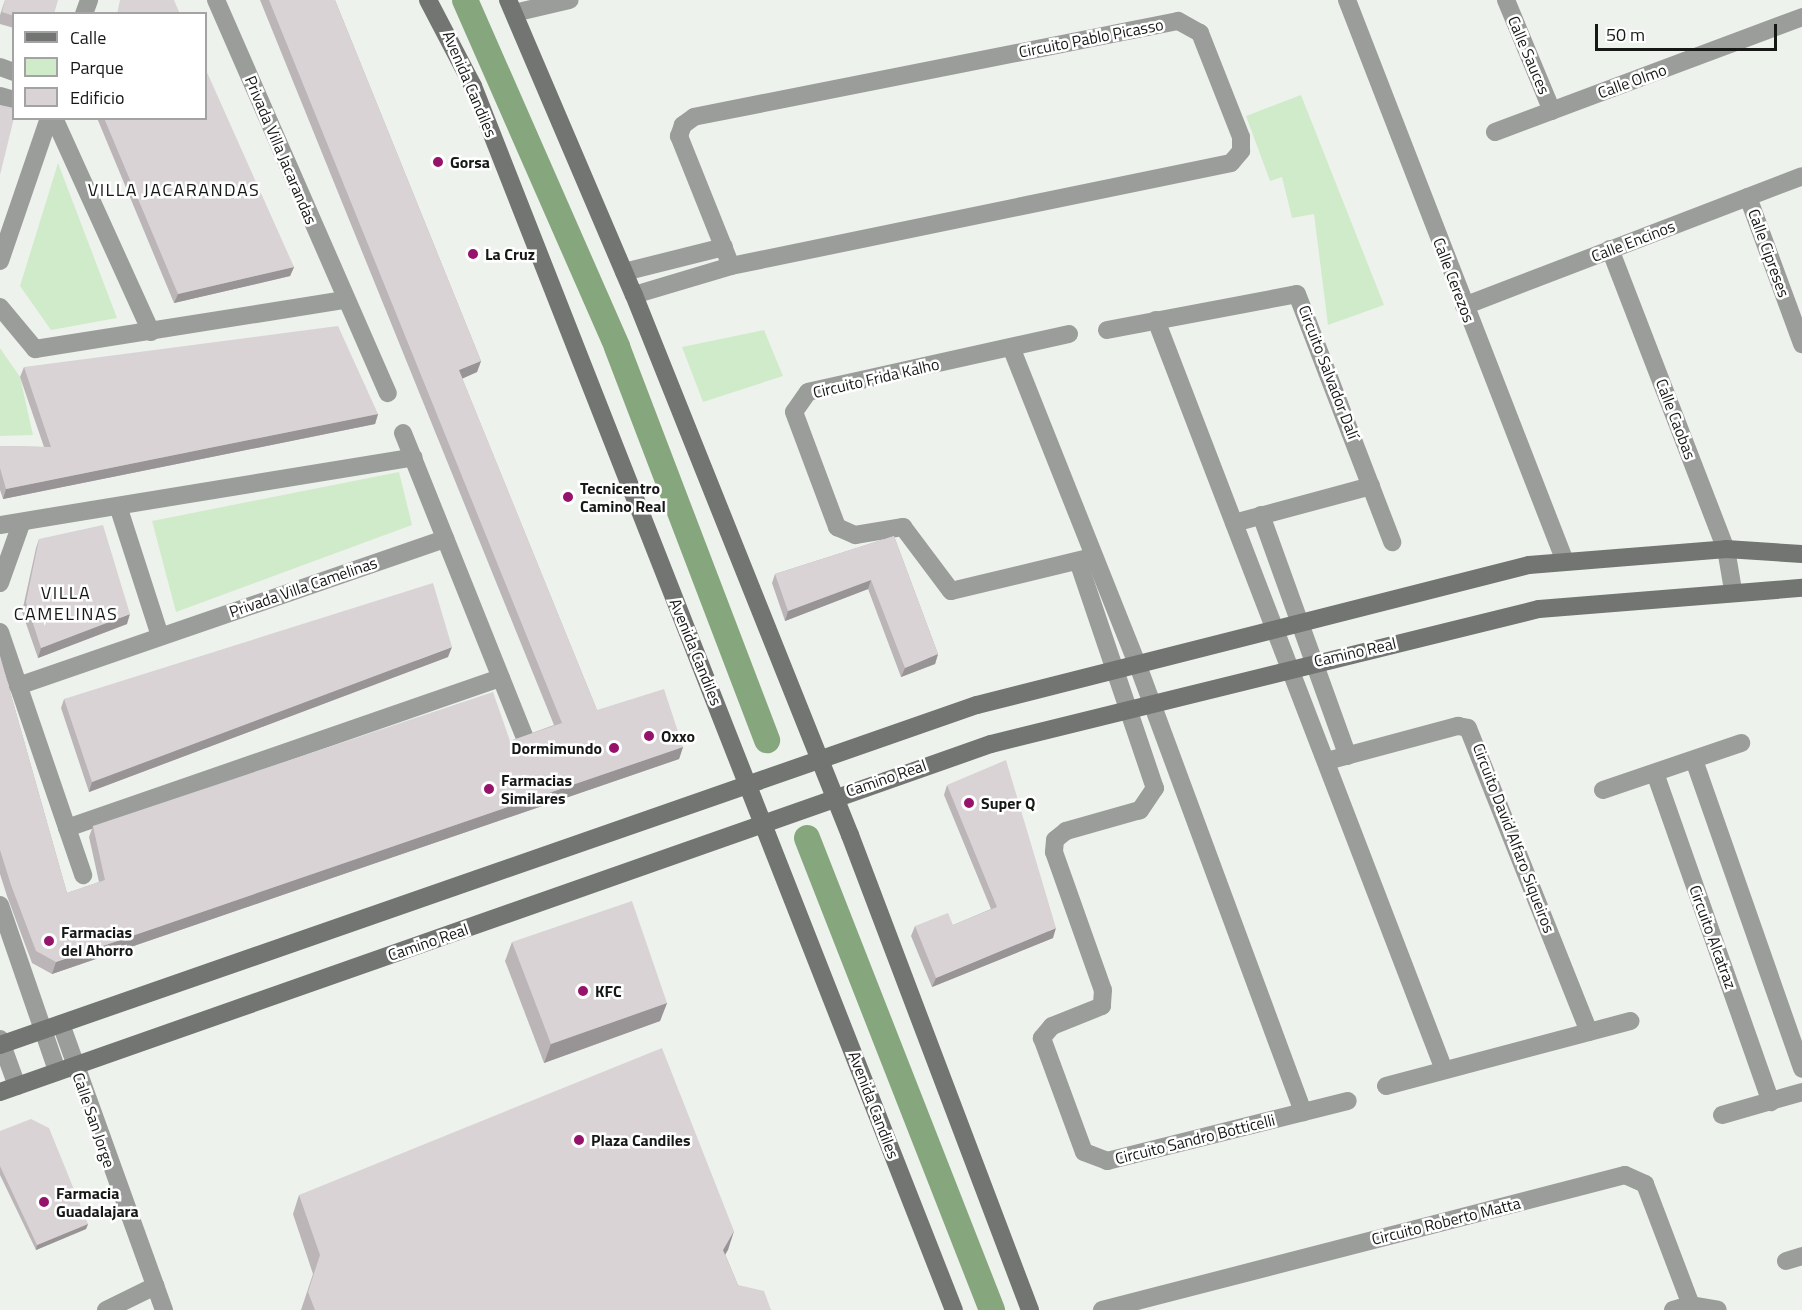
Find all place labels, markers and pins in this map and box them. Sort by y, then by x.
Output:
place label: Gorsa [450,152,490,172]
marker: Gorsa [431,155,445,169]
place label: La Cruz [485,244,535,264]
marker: La Cruz [466,247,480,261]
place label: Tecnicentro Camino Real [580,478,666,516]
marker: Tecnicentro Camino Real [561,490,575,504]
place label: Oxxo [661,726,695,746]
marker: Oxxo [642,729,656,743]
place label: Dormimundo [511,738,602,758]
marker: Dormimundo [607,741,621,755]
place label: Farmacias Similares [501,770,572,808]
marker: Farmacias Similares [482,782,496,796]
place label: Super Q [981,793,1035,813]
marker: Super Q [962,796,976,810]
place label: Farmacias del Ahorro [61,922,133,960]
marker: Farmacias del Ahorro [42,934,56,948]
place label: KFC [595,981,622,1001]
marker: KFC [576,984,590,998]
place label: Plaza Candiles [591,1130,691,1150]
marker: Plaza Candiles [572,1133,586,1147]
place label: Farmacia Guadalajara [56,1183,139,1221]
marker: Farmacia Guadalajara [37,1195,51,1209]

